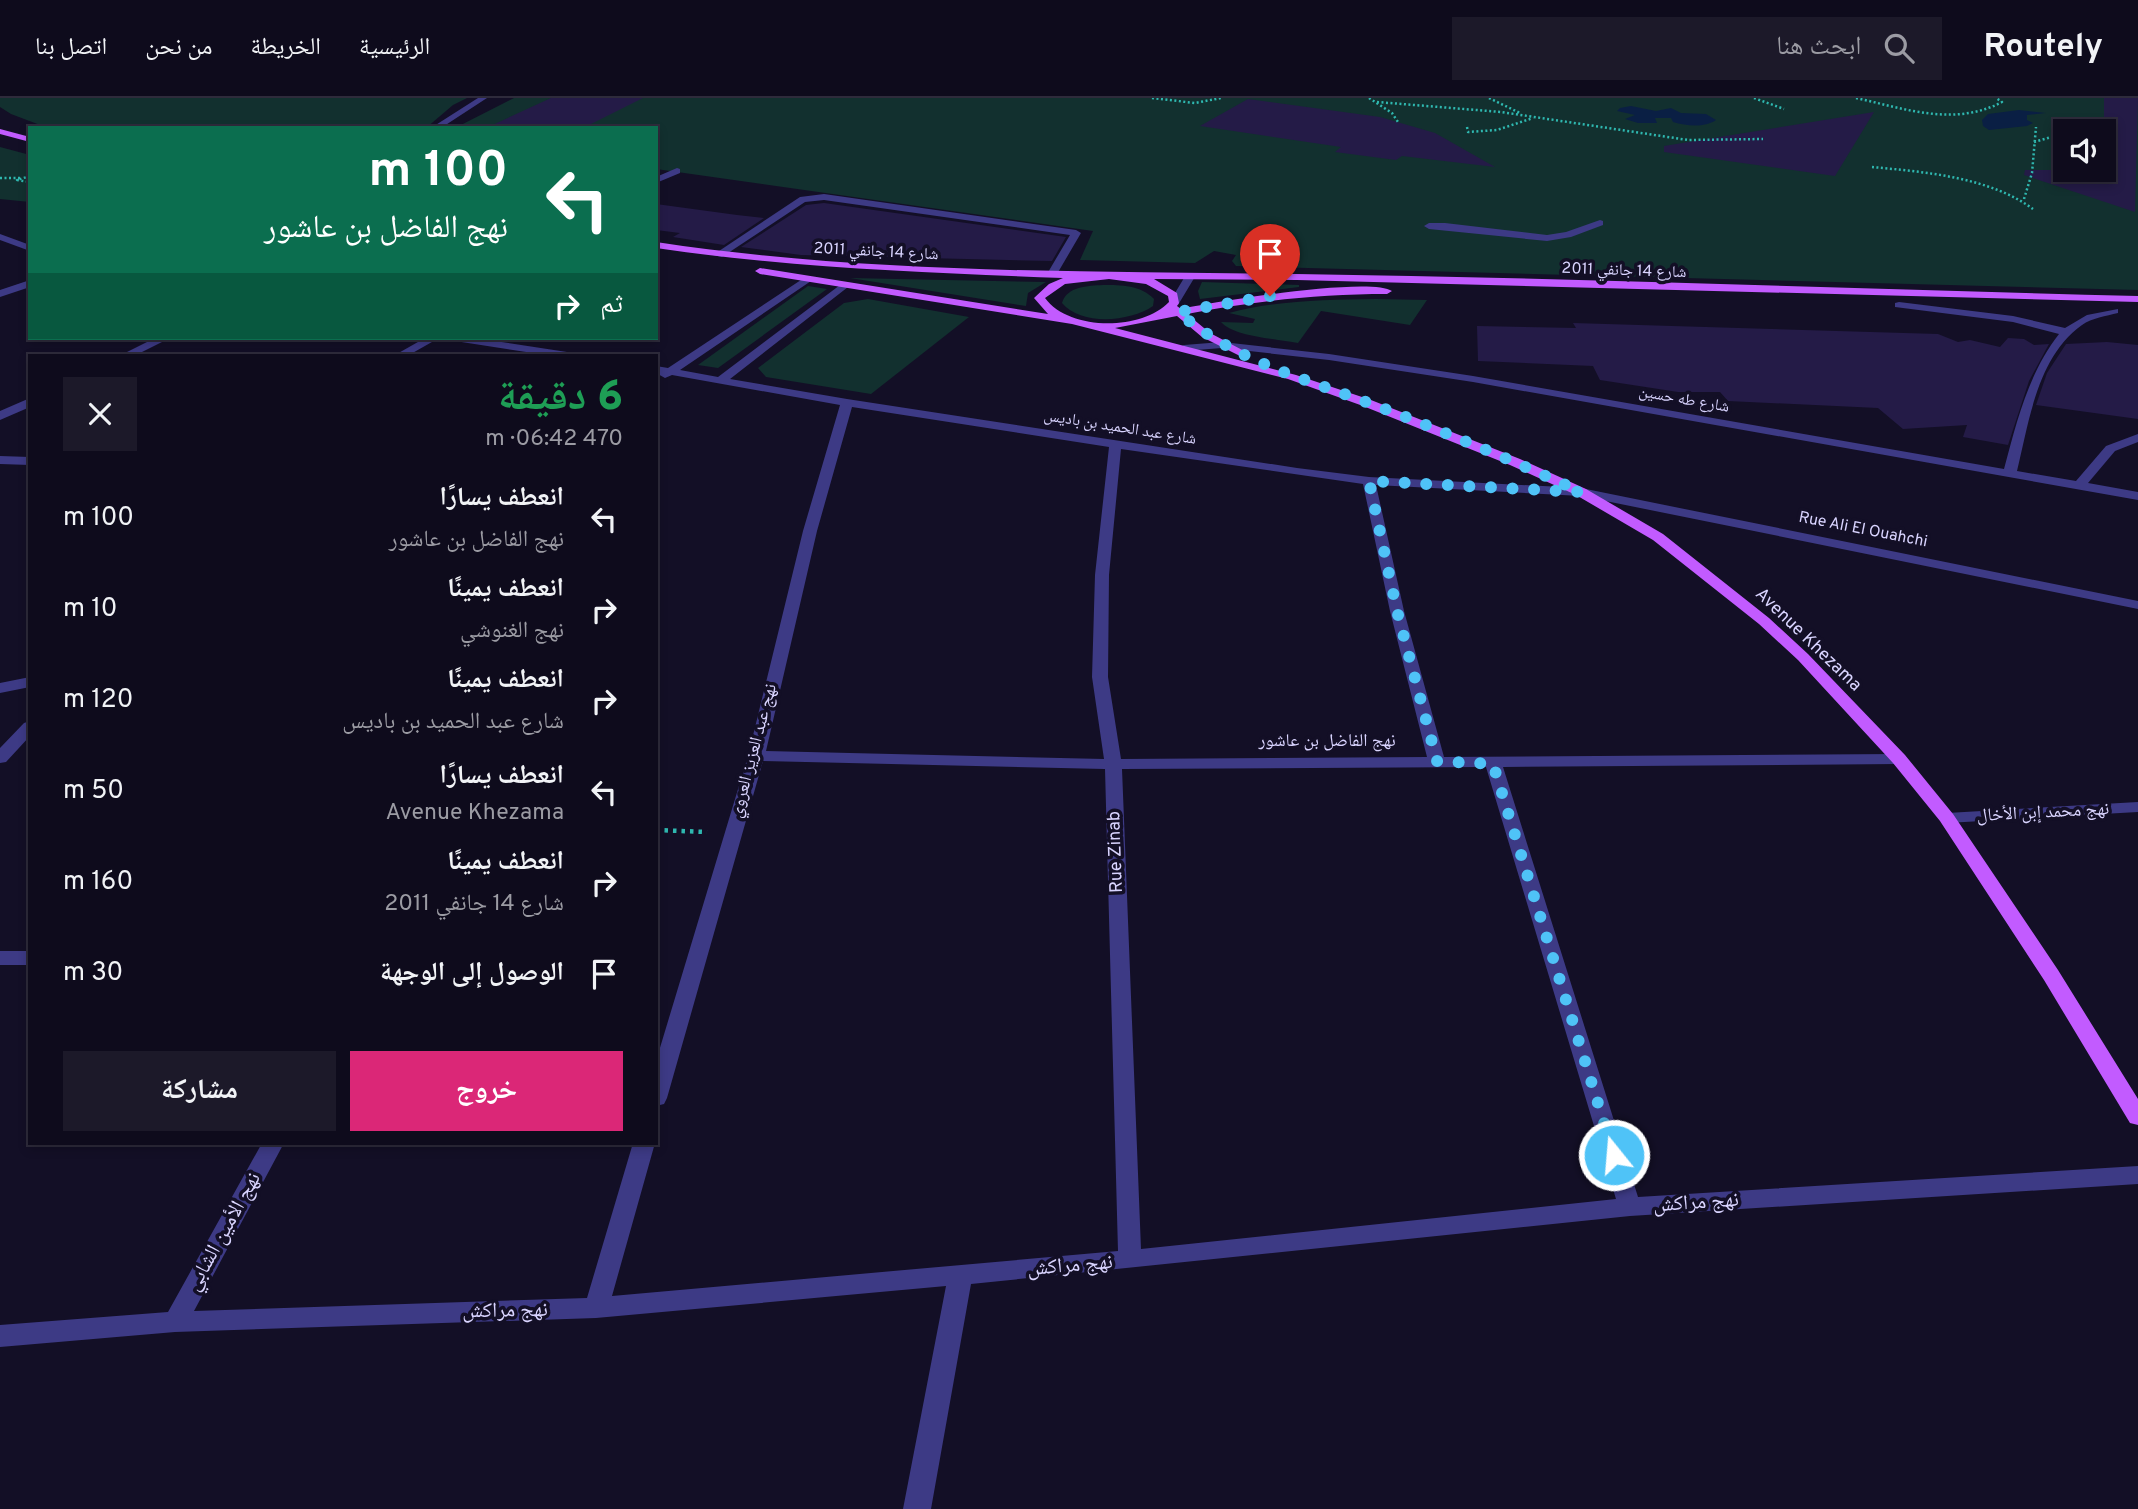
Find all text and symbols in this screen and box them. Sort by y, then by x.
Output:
search box [1452,17,1942,80]
text: Routely [1984,27,2103,69]
icon: search [1880,29,1918,67]
text: ابحث هنا [1776,31,1862,64]
text: اتصل بنا [35,33,107,63]
text: من نحن [145,33,212,63]
text: الخريطة [250,33,321,63]
text: الرئيسية [359,33,430,63]
map controls [2053,119,2116,182]
button: sound [2053,119,2116,182]
text: 100 m [369,142,508,204]
icon: left [532,154,623,245]
text: نهج الفاضل بن عاشور [264,209,508,249]
pin [1240,224,1300,296]
icon: arrive [1251,235,1289,273]
street label: شارع 14 جانفي 2011 [813,239,939,266]
street label: شارع 14 جانفي 2011 [1561,259,1687,284]
icon: right [548,287,586,325]
text: ثم [600,289,623,322]
text: 6 دقيقة [498,372,623,425]
button: close [63,377,137,451]
street label: شارع طه حسين [1637,382,1731,418]
street label: شارع عبد الحميد بن باديس [1042,406,1198,450]
text: 470 m · 06:42 [485,425,623,454]
text: انعطف يسارًا [440,482,564,515]
icon: left [585,500,623,538]
text: 100 m [63,502,134,535]
street label: Rue Ali El Ouahchi [1797,508,1929,552]
text: نهج الفاضل بن عاشور [389,526,564,555]
text: انعطف يمينًا [447,573,564,606]
street label: Avenue Khezama [1750,583,1866,697]
icon: right [585,591,623,629]
text: 10 m [63,593,118,626]
text: نهج الغنوشي [460,617,564,646]
text: انعطف يمينًا [447,664,564,697]
street label: نهج عبد العزيز العروي [725,681,784,821]
icon: right [585,682,623,720]
text: 120 m [63,684,133,717]
text: شارع عبد الحميد بن باديس [342,708,564,737]
street label: نهج الفاضل بن عاشور [1257,730,1396,753]
text: انعطف يسارًا [440,760,564,793]
icon: left [585,773,623,811]
text: 50 m [63,775,124,808]
street label: نهج محمد إبن الأخال [1976,798,2110,828]
text: Avenue Khezama [385,799,564,828]
street label: Rue Zinab [1103,811,1129,893]
text: انعطف يمينًا [447,846,564,879]
icon: right [585,864,623,902]
text: 160 m [63,866,133,899]
text: شارع 14 جانفي 2011 [384,890,564,919]
icon: arrive [585,955,623,993]
text: 30 m [63,957,123,990]
text: الوصول إلى الوجهة [380,957,564,990]
button: مشاركة [63,1051,336,1131]
button: خروج [350,1051,623,1131]
position arrow [1577,1118,1651,1192]
street label: نهج الأمين الشابي [180,1168,269,1297]
street label: نهج مراكش [1652,1187,1740,1219]
street label: نهج مراكش [1026,1249,1114,1283]
street label: نهج مراكش [462,1297,548,1325]

